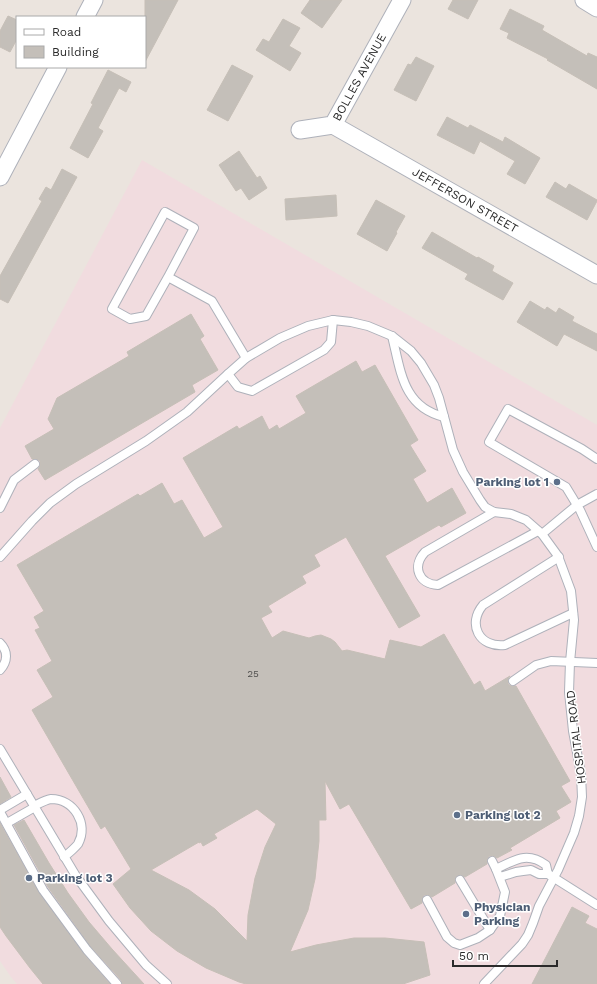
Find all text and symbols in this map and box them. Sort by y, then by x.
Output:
legend [16,16,146,68]
text: Road [52,25,81,39]
street label: BOLLES AVENUE [330,31,389,123]
text: Building [52,45,99,59]
street label: JEFFERSON STREET [410,164,521,236]
place label: Parking lot 1 [476,475,549,489]
marker: Parking lot 1 [552,477,562,487]
house number: 25 [247,668,259,679]
street label: HOSPITAL ROAD [563,689,589,785]
place label: Parking lot 2 [465,808,541,822]
marker: Parking lot 2 [452,810,462,820]
place label: Parking lot 3 [37,871,113,885]
marker: Parking lot 3 [24,873,34,883]
place label: Physician Parking [474,900,530,928]
marker: Physician Parking [461,909,471,919]
scale bar [453,942,557,968]
text: 50 m [459,949,489,963]

